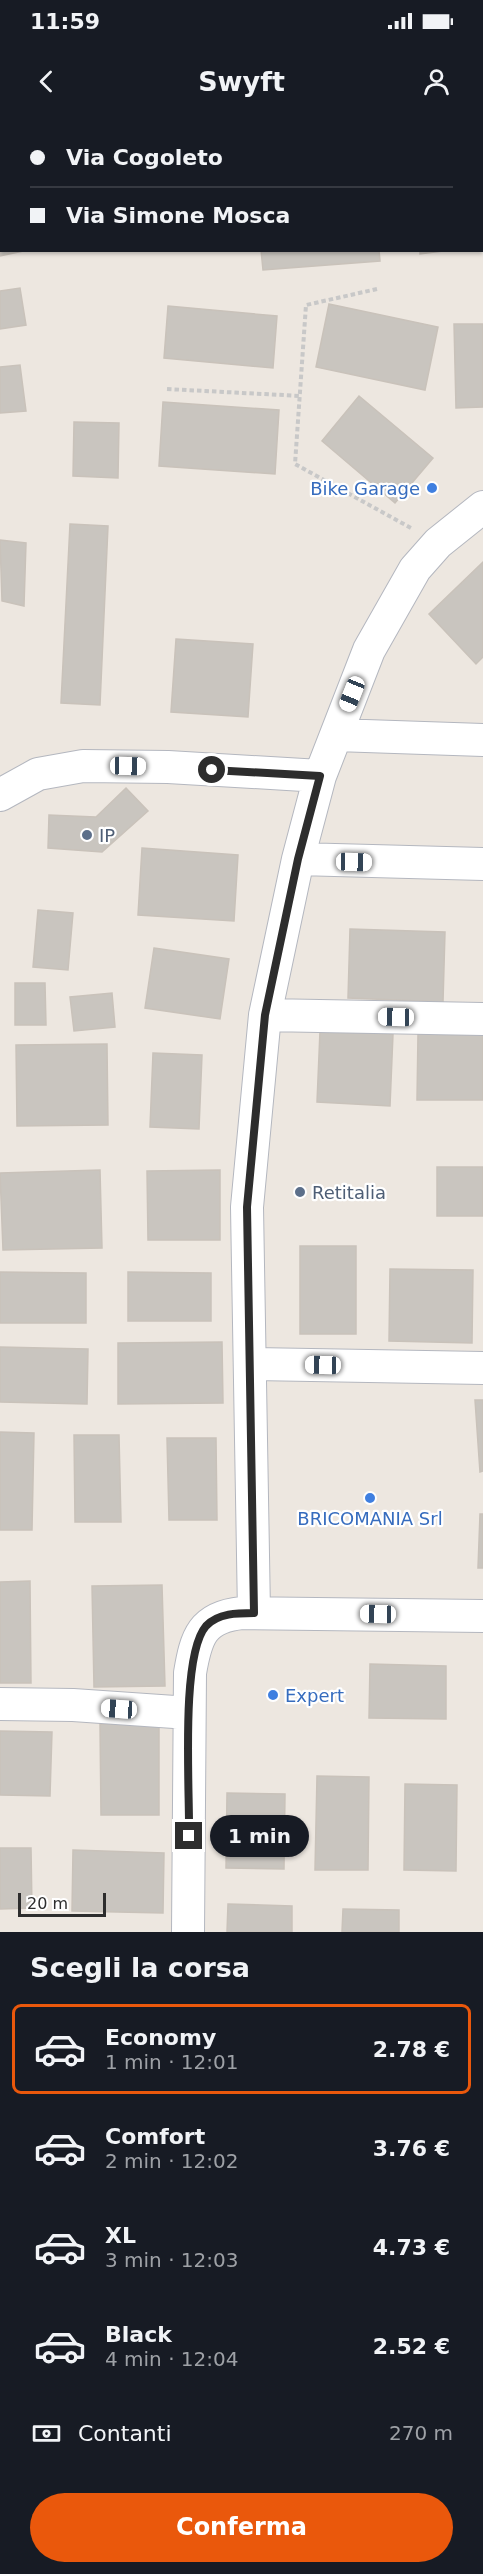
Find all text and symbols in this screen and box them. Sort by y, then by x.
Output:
text: 11:59 [30,9,100,34]
icon: back [30,65,63,98]
icon: person [420,65,453,98]
text: Swyft [198,66,285,97]
text: Via Cogoleto [66,145,223,170]
text: Via Simone Mosca [66,203,290,228]
place label: Bike Garage [310,478,420,499]
marker: Bike Garage [425,481,439,495]
car [337,674,367,714]
route start [198,756,225,783]
car [110,757,146,775]
place label: IP [99,825,115,846]
marker: IP [80,828,94,842]
car [336,853,372,871]
car [378,1008,414,1026]
place label: Retitalia [312,1182,386,1203]
marker: Retitalia [293,1185,307,1199]
car [305,1356,341,1374]
marker: BRICOMANIA Srl [363,1491,377,1505]
place label: BRICOMANIA Srl [297,1508,443,1529]
car [360,1605,396,1623]
place label: Expert [285,1685,344,1706]
marker: Expert [266,1688,280,1702]
car [100,1699,138,1719]
callout: 1 min [210,1815,309,1857]
route end [175,1822,202,1849]
text: 1 min [228,1824,291,1848]
scale bar [18,1890,106,1918]
text: 20 m [27,1894,68,1913]
text: Scegli la corsa [30,1952,250,1983]
icon: car [33,2022,87,2076]
text: Economy [105,2025,216,2050]
text: 2.78 € [373,2037,450,2062]
text: 1 min · 12:01 [105,2050,239,2074]
icon: car [33,2121,87,2175]
text: Comfort [105,2124,205,2149]
text: 3.76 € [373,2136,450,2161]
text: 2 min · 12:02 [105,2149,239,2173]
icon: car [33,2220,87,2274]
text: XL [105,2223,136,2248]
text: 4.73 € [373,2235,450,2260]
text: 3 min · 12:03 [105,2248,239,2272]
icon: car [33,2319,87,2373]
text: Black [105,2322,172,2347]
text: 2.52 € [373,2334,450,2359]
text: 4 min · 12:04 [105,2347,239,2371]
icon: cash [30,2417,63,2450]
text: Contanti [78,2421,172,2446]
text: 270 m [389,2421,453,2445]
button: Conferma [30,2493,453,2562]

